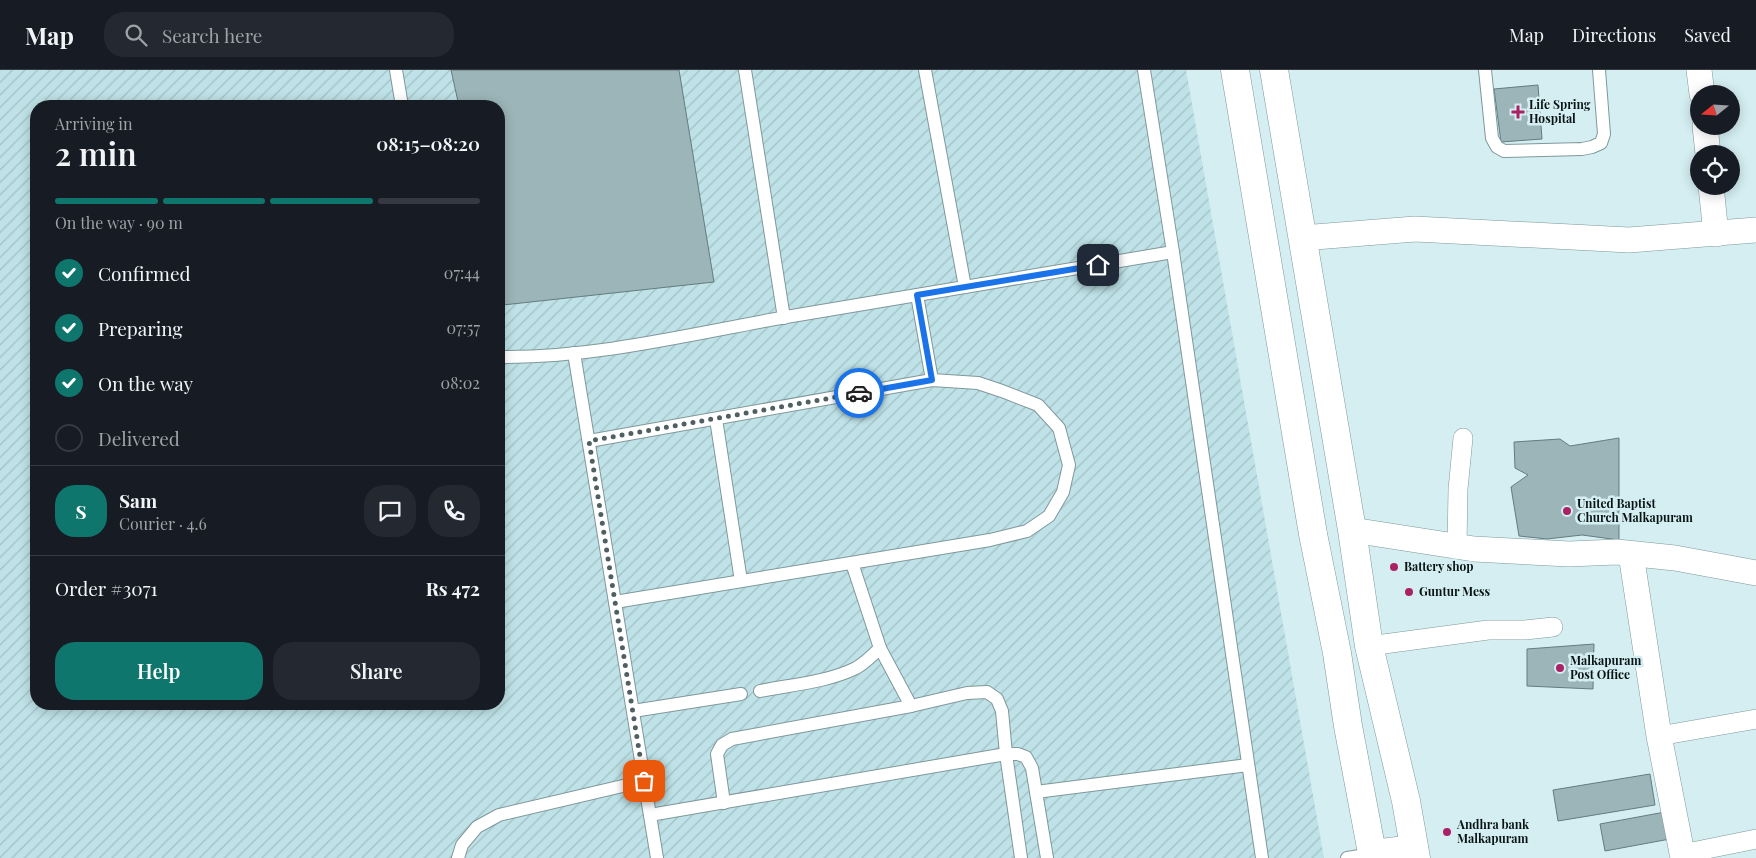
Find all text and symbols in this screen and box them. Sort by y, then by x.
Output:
search box [104,12,454,57]
text: Map [25,19,74,51]
icon: search [122,21,150,49]
text: Search here [162,22,262,48]
text: Map [1509,23,1544,47]
text: Directions [1572,23,1656,47]
text: Saved [1684,23,1731,47]
north arrow [1690,85,1740,135]
map controls [1690,85,1740,195]
place label: Life Spring Hospital [1529,96,1591,126]
marker: Life Spring Hospital [1511,105,1525,119]
text: Arriving in [55,113,133,134]
text: 08:15–08:20 [376,130,480,156]
text: 2 min [55,131,137,174]
button: locate [1690,145,1740,195]
text: On the way · 90 m [55,212,183,233]
pin [1077,244,1119,286]
icon: home [1084,251,1112,279]
icon: check [55,259,83,287]
text: Confirmed [98,260,191,286]
text: 07:44 [444,262,480,283]
icon: check [55,314,83,342]
text: Preparing [98,315,183,341]
text: 07:57 [447,317,480,338]
courier [834,368,884,418]
icon: check [55,369,83,397]
text: On the way [98,370,193,396]
text: 08:02 [441,372,480,393]
icon: car [845,379,873,407]
text: Delivered [98,425,180,451]
button: chat [364,485,416,537]
button: phone [428,485,480,537]
text: Sam [119,487,157,513]
place label: United Baptist Church Malkapuram [1577,495,1693,525]
text: S [75,498,87,524]
marker: United Baptist Church Malkapuram [1561,505,1573,517]
text: Courier · 4.6 [119,513,207,534]
place label: Battery shop [1404,558,1473,574]
marker: Battery shop [1388,561,1400,573]
text: Order #3071 [55,575,157,601]
text: Rs 472 [426,575,480,601]
place label: Guntur Mess [1419,583,1491,599]
marker: Guntur Mess [1403,586,1415,598]
button: Help [55,642,263,700]
button: Share [273,642,480,700]
place label: Malkapuram Post Office [1570,652,1642,682]
marker: Malkapuram Post Office [1554,662,1566,674]
pin [623,760,665,802]
icon: bag [630,767,658,795]
place label: Andhra bank Malkapuram [1456,816,1530,846]
marker: Andhra bank Malkapuram [1441,826,1453,838]

